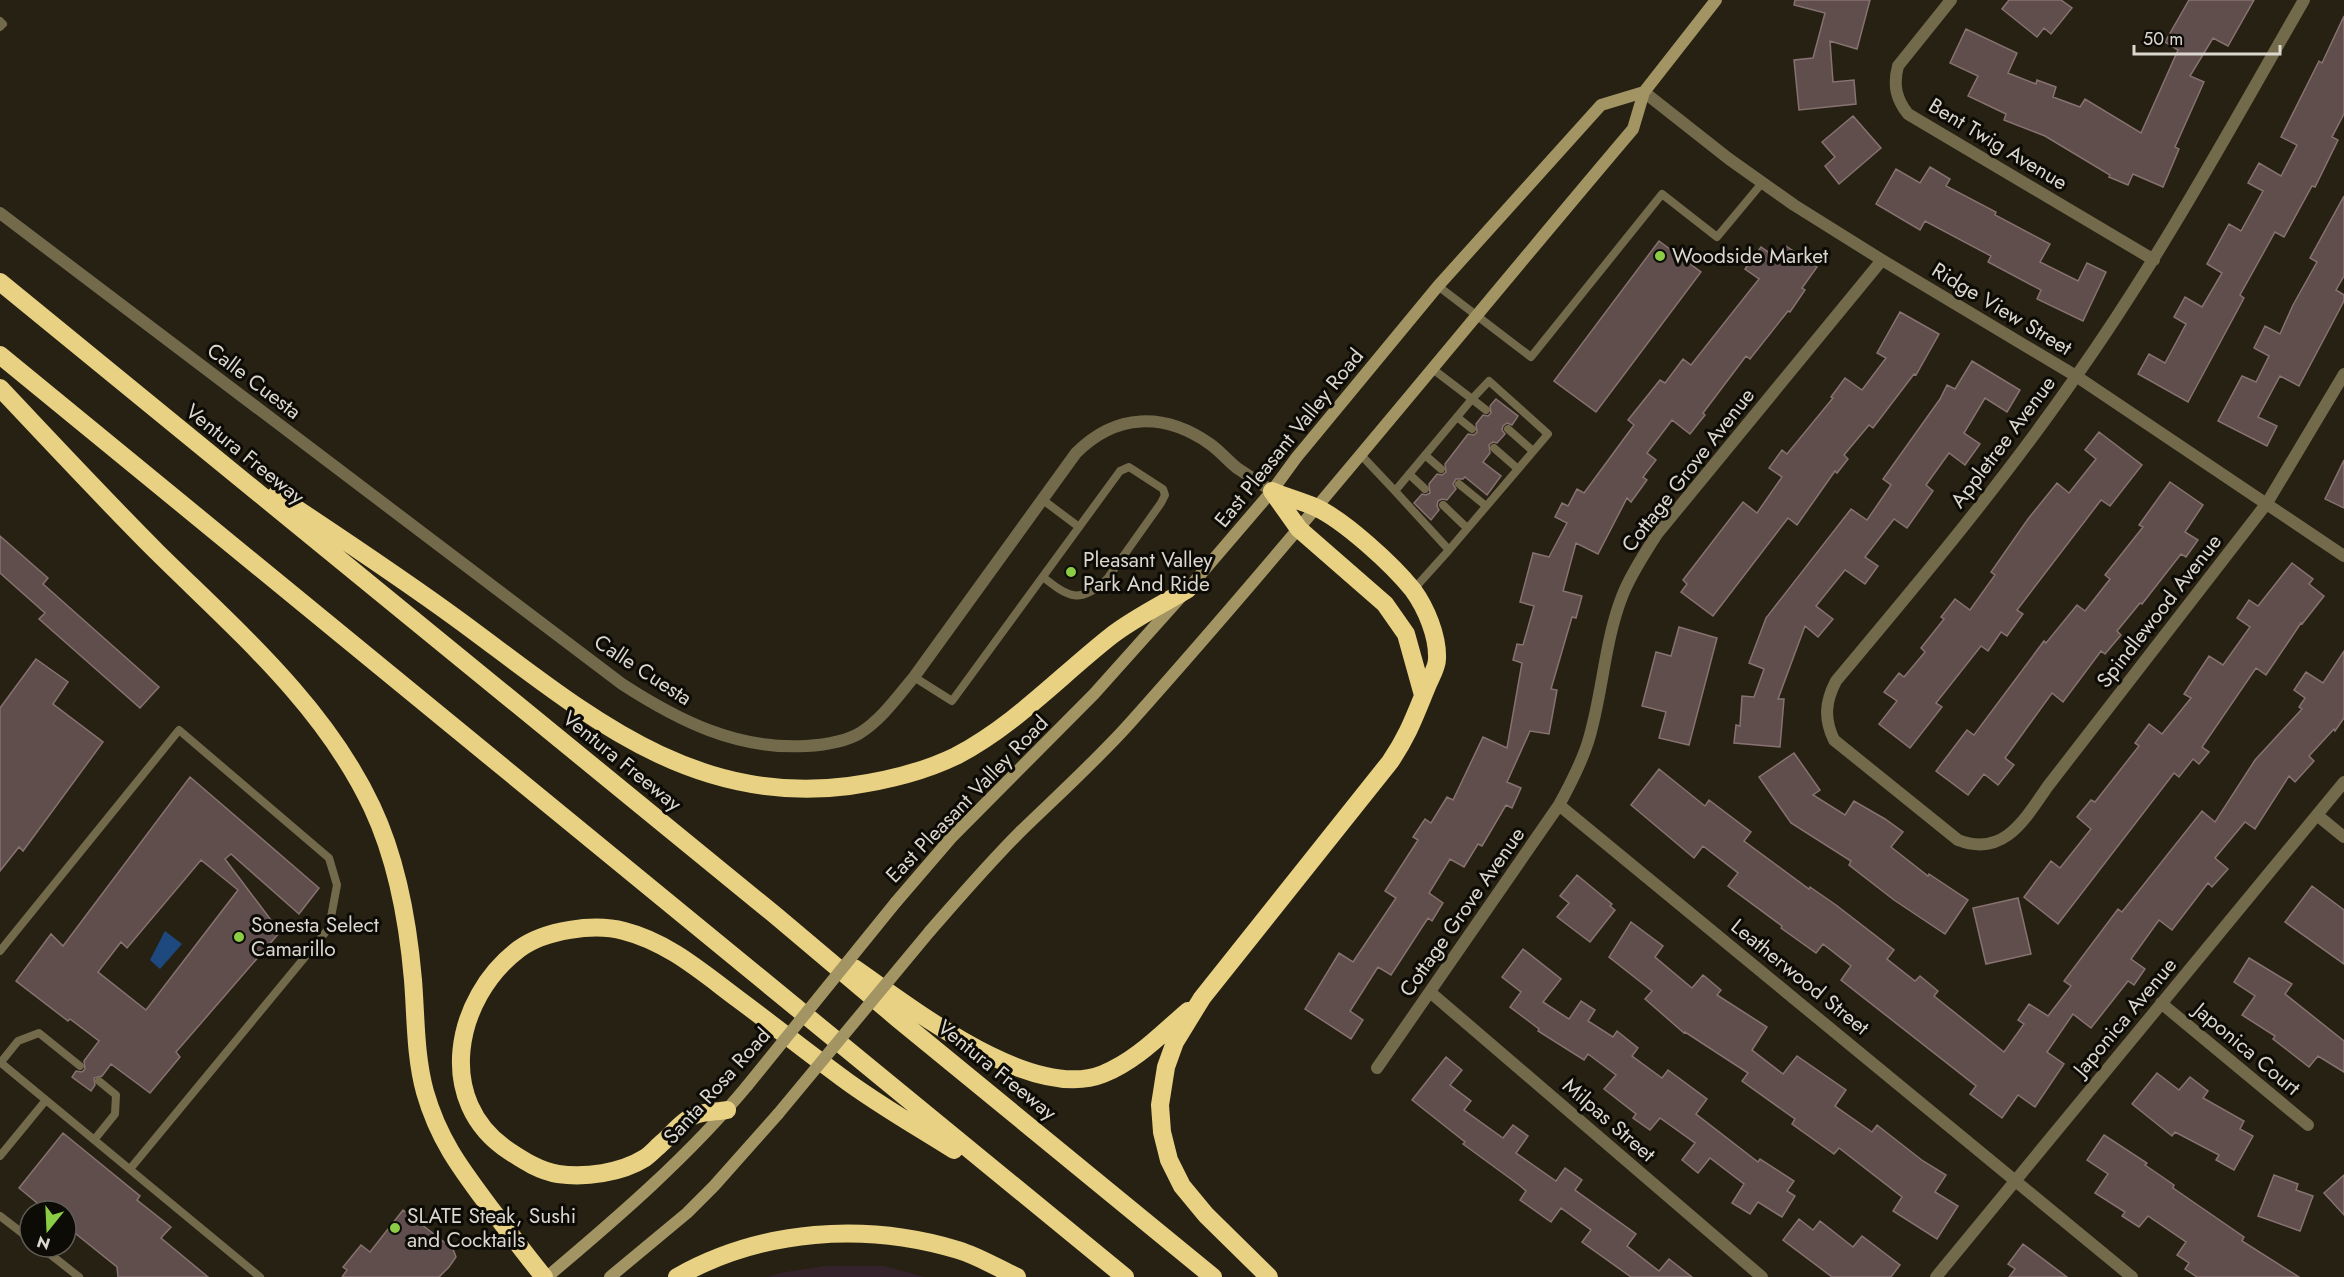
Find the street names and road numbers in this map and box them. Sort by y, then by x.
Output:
street label: Bent Twig Avenue [1923,91,2073,197]
street label: Ridge View Street [1926,255,2078,363]
street label: Calle Cuesta [201,336,307,426]
street label: East Pleasant Valley Road [1207,342,1371,534]
street label: Appletree Avenue [1943,369,2063,514]
street label: Cottage Grove Avenue [1614,381,1762,558]
street label: Ventura Freeway [179,397,312,512]
street label: Spindlewood Avenue [2089,528,2229,694]
street label: Calle Cuesta [588,627,698,713]
street label: Ventura Freeway [556,704,689,819]
street label: East Pleasant Valley Road [879,709,1055,889]
street label: Cottage Grove Avenue [1392,821,1532,1003]
street label: Leatherwood Street [1724,912,1876,1042]
street label: Japonica Avenue [2064,951,2184,1085]
street label: Japonica Court [2185,994,2307,1102]
street label: Ventura Freeway [931,1013,1064,1128]
street label: Santa Rosa Road [657,1021,777,1151]
street label: Milpas Street [1556,1071,1662,1169]

